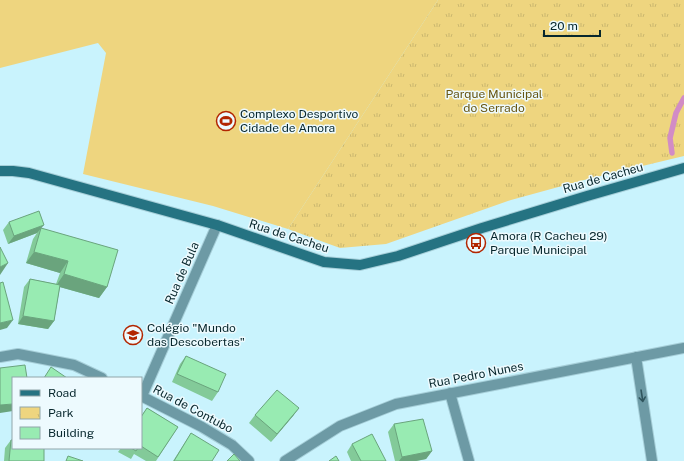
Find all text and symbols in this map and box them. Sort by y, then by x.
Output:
scale bar [544,12,600,38]
text: 20 m [550,19,578,33]
park label: Parque Municipal do Serrado [446,87,543,115]
place label: Complexo Desportivo Cidade de Amora [240,107,359,135]
sports icon: Complexo Desportivo Cidade de Amora [215,110,237,132]
street label: Rua de Cacheu [561,160,645,196]
street label: Rua de Cacheu [247,217,331,256]
place label: Amora (R Cacheu 29) Parque Municipal [490,229,608,257]
bus stop icon: Amora (R Cacheu 29) Parque Municipal [465,232,487,254]
street label: Rua de Bula [162,240,202,306]
place label: Colégio "Mundo das Descobertas" [147,321,245,349]
school or university icon: Colégio "Mundo das Descobertas" [122,324,144,346]
street label: Rua Pedro Nunes [427,359,525,391]
legend [12,377,142,449]
street label: Rua de Contubo [151,382,236,436]
text: Road [48,386,76,400]
one-way arrow [638,389,646,402]
text: Park [48,406,74,420]
text: Building [48,426,94,440]

